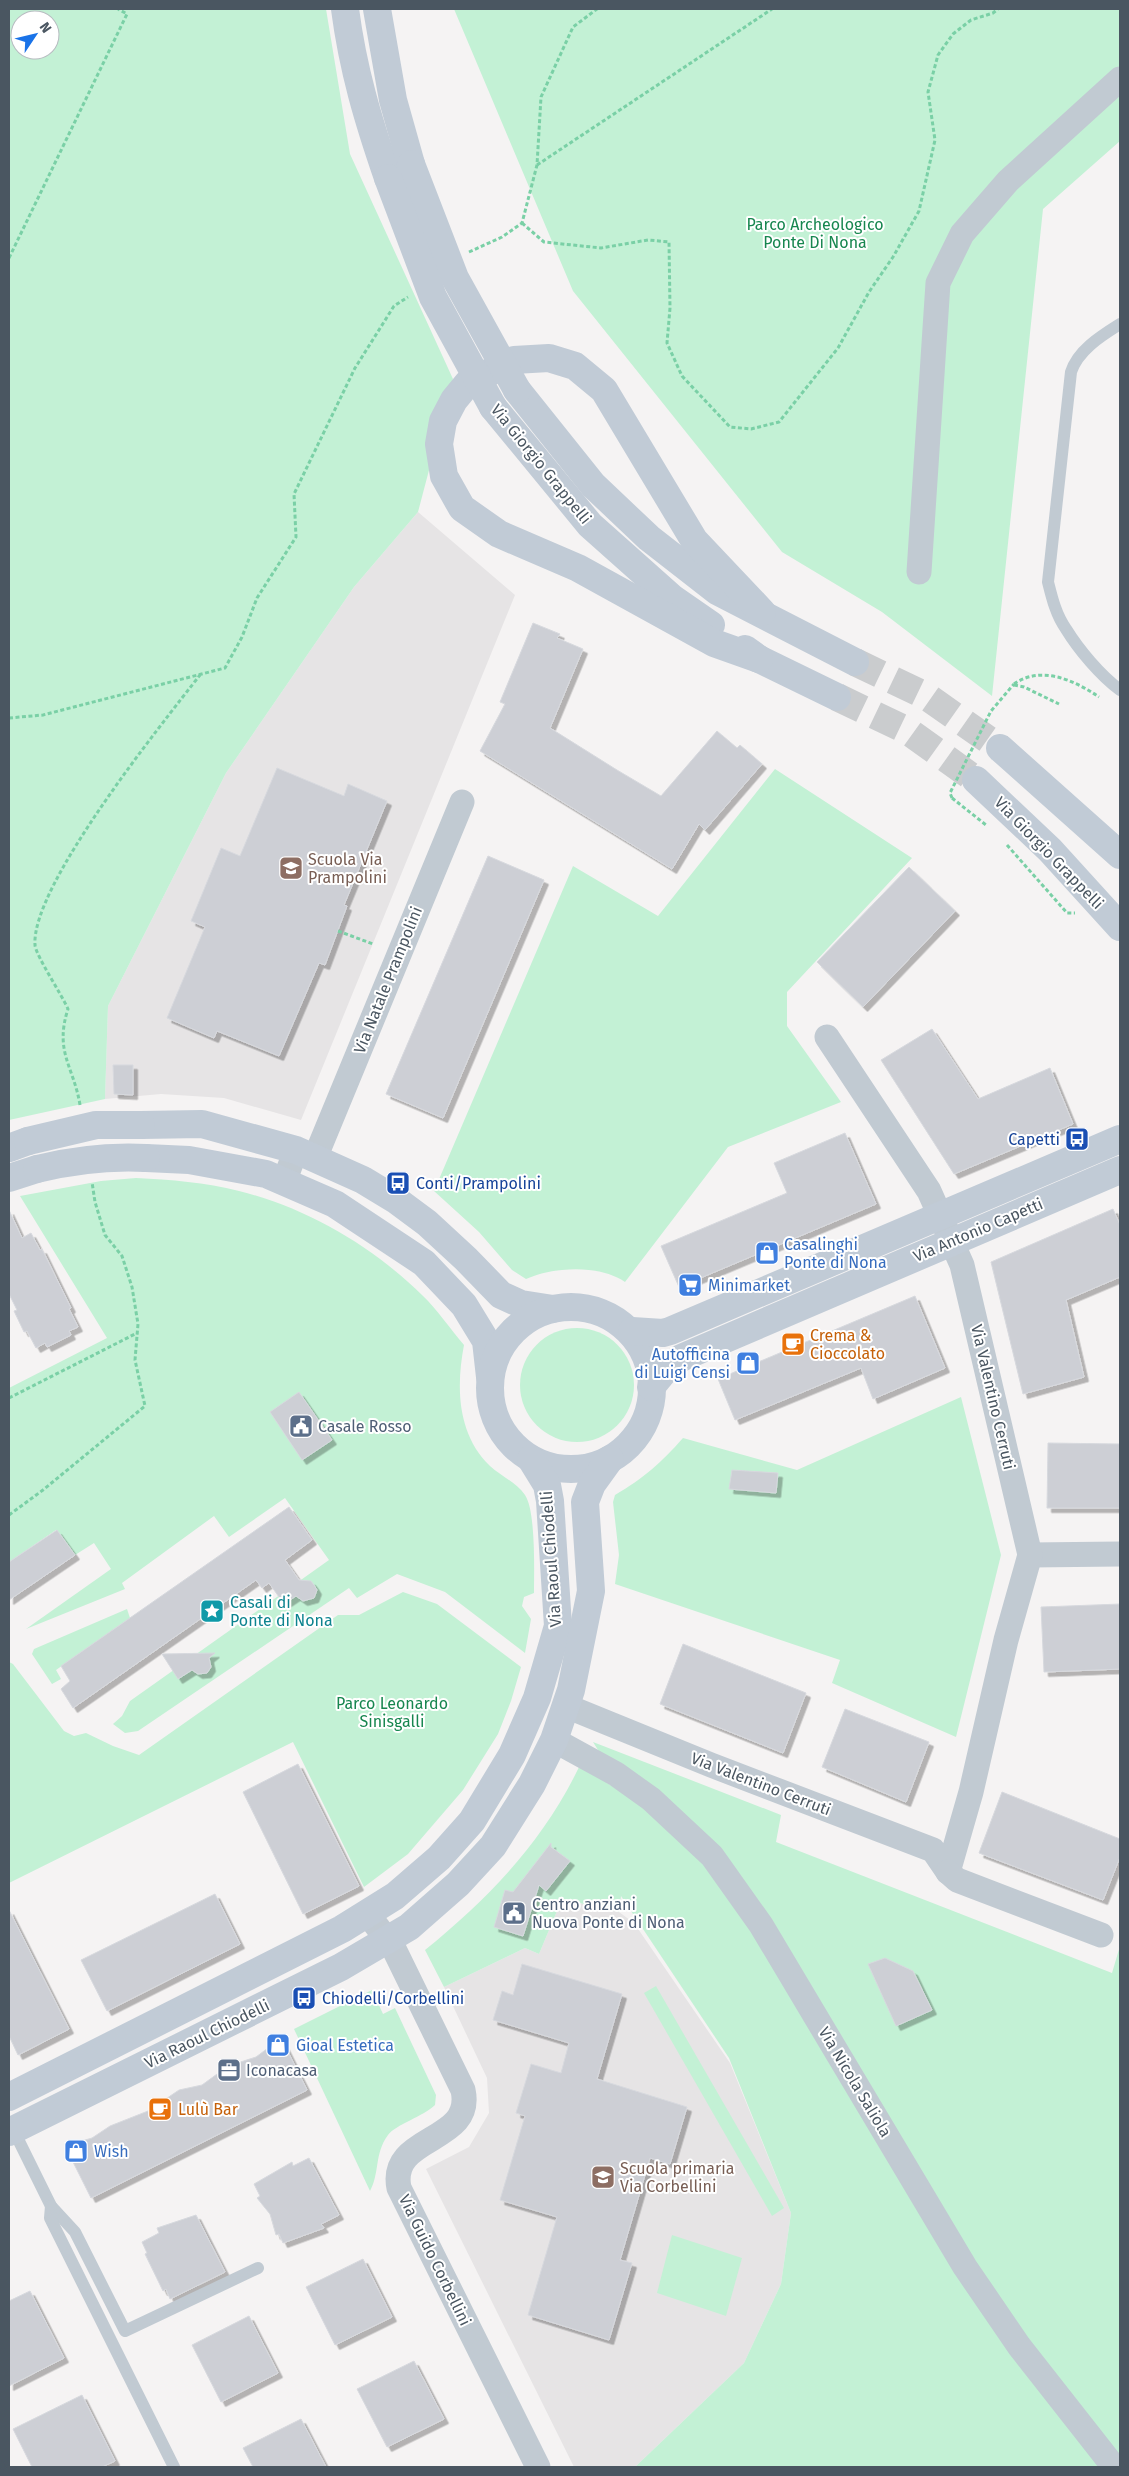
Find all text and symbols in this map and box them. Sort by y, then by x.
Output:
north arrow [10,10,60,60]
text: N [36,19,55,37]
park label: Parco Archeologico Ponte Di Nona [746,215,884,252]
street label: Via Giorgio Grappelli [487,400,595,528]
street label: Via Giorgio Grappelli [991,793,1107,913]
place label: Scuola Via Prampolini [308,850,387,887]
school or university icon: Scuola Via Prampolini [278,855,304,881]
street label: Via Natale Prampolini [350,904,426,1056]
bus stop icon: Capetti [1064,1126,1090,1152]
place label: Capetti [1008,1130,1060,1149]
bus stop icon: Conti/Prampolini [385,1170,411,1196]
place label: Conti/Prampolini [416,1174,541,1193]
street label: Via Antonio Capetti [910,1194,1046,1266]
place label: Casalinghi Ponte di Nona [784,1235,887,1272]
shop icon: Casalinghi Ponte di Nona [754,1240,780,1266]
supermarket icon: Minimarket [677,1272,703,1298]
place label: Minimarket [708,1276,790,1295]
street label: Via Valentino Cerruti [967,1323,1019,1471]
place label: Crema & Cioccolato [810,1326,885,1363]
cafe icon: Crema & Cioccolato [780,1331,806,1357]
place label: Autofficina di Luigi Censi [634,1345,730,1382]
shop icon: Autofficina di Luigi Censi [735,1350,761,1376]
public building icon: Casale Rosso [288,1413,314,1439]
place label: Casale Rosso [318,1417,412,1436]
street label: Via Raoul Chiodelli [537,1490,565,1628]
place label: Casali di Ponte di Nona [230,1593,333,1630]
place icon: Casali di Ponte di Nona [199,1598,225,1624]
park label: Parco Leonardo Sinisgalli [336,1694,448,1731]
street label: Via Valentino Cerruti [688,1749,834,1819]
place label: Centro anziani Nuova Ponte di Nona [532,1895,685,1932]
public building icon: Centro anziani Nuova Ponte di Nona [501,1900,527,1926]
bus stop icon: Chiodelli/Corbellini [291,1985,317,2011]
place label: Chiodelli/Corbellini [322,1989,464,2008]
street label: Via Raoul Chiodelli [142,1996,272,2072]
street label: Via Nicola Saliola [815,2023,895,2141]
shop icon: Gioal Estetica [265,2032,291,2058]
place label: Gioal Estetica [296,2036,394,2055]
office icon: Iconacasa [216,2057,242,2083]
place label: Iconacasa [246,2061,318,2080]
cafe icon: Lulù Bar [147,2096,173,2122]
place label: Lulù Bar [178,2100,239,2119]
shop icon: Wish [63,2138,89,2164]
place label: Wish [94,2142,129,2161]
place label: Scuola primaria Via Corbellini [620,2159,734,2196]
school or university icon: Scuola primaria Via Corbellini [590,2164,616,2190]
street label: Via Guido Corbellini [395,2191,475,2329]

